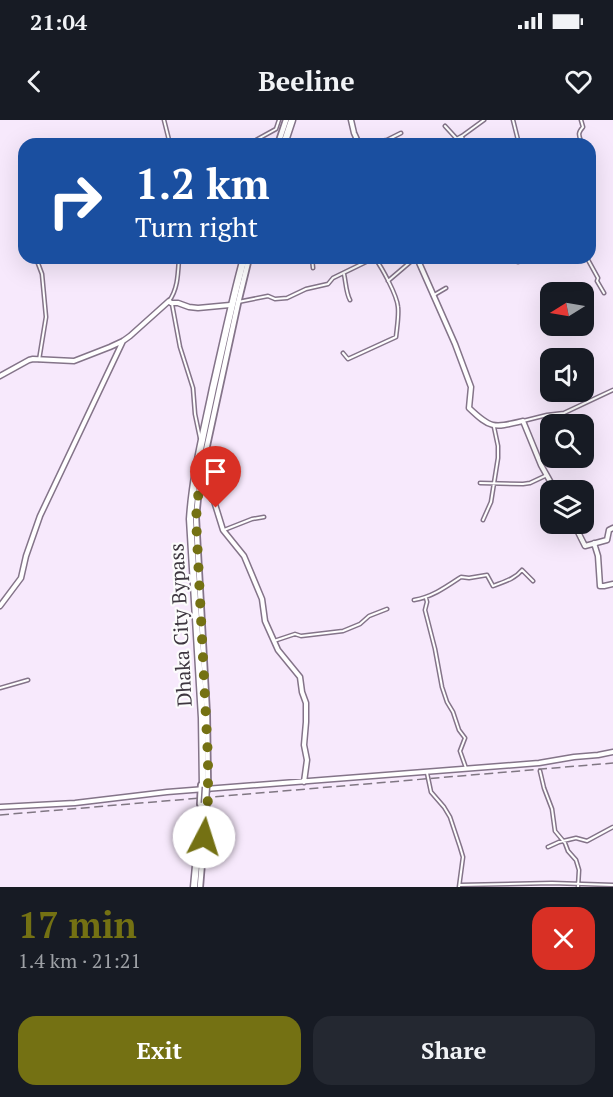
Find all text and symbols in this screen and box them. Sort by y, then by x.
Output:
text: 21:04 [30,7,87,36]
text: Beeline [258,63,355,99]
icon: back [18,65,51,98]
icon: heart [562,65,595,98]
text: 1.2 km [135,155,270,211]
icon: right [36,162,114,240]
text: Turn right [135,209,258,245]
north arrow [540,282,594,336]
map controls [540,282,594,534]
button: sound [540,348,594,402]
button: search [540,414,594,468]
pin [190,446,241,508]
icon: arrive [199,455,232,488]
button: layers [540,480,594,534]
street label: Dhaka City Bypass [162,543,198,707]
position arrow [172,805,236,869]
text: 17 min [18,901,137,948]
button: close [532,907,595,970]
text: 1.4 km · 21:21 [18,947,141,974]
button: Exit [18,1016,301,1085]
button: Share [313,1016,595,1085]

